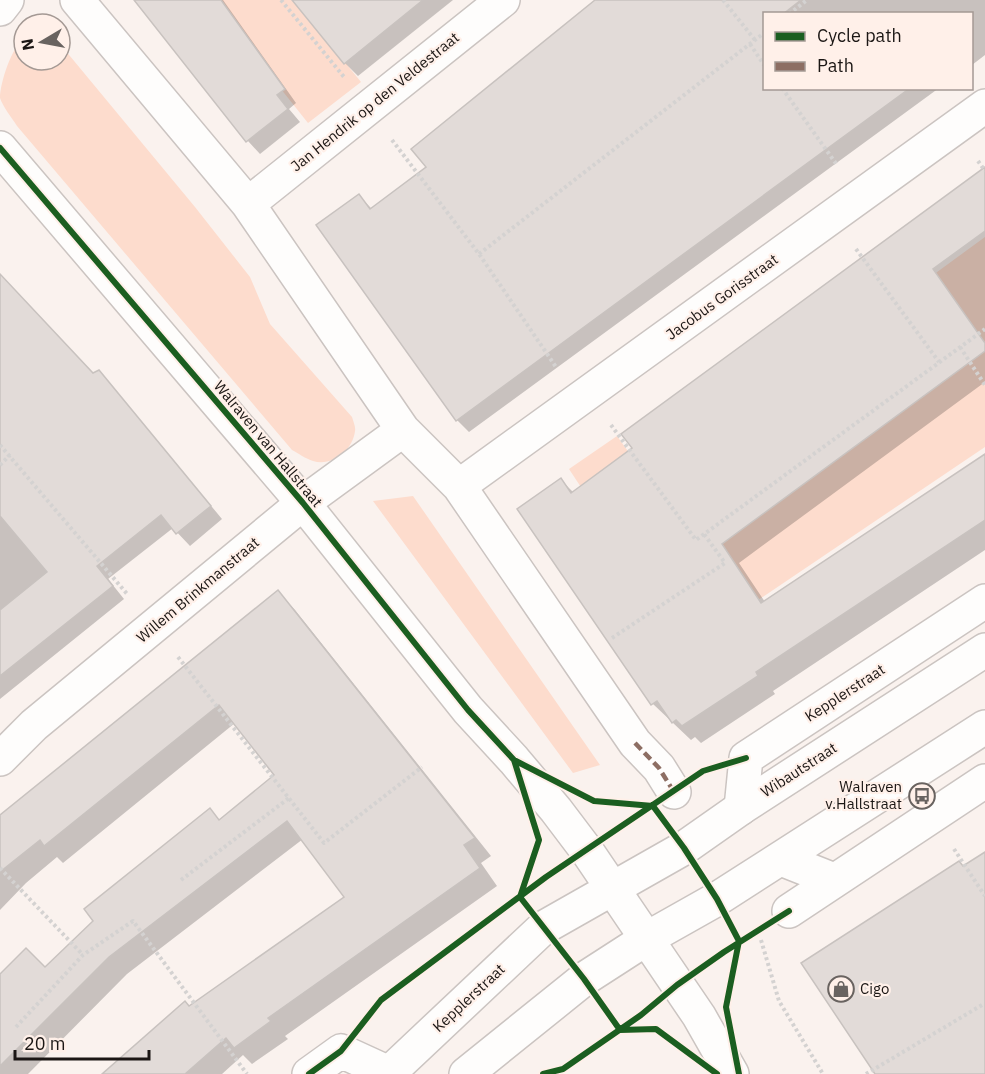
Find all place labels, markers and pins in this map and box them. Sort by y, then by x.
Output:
place label: Walraven v.Hallstraat [825,777,902,813]
bus stop icon: Walraven v.Hallstraat [907,781,937,811]
shop icon: Cigo [826,974,856,1004]
place label: Cigo [860,979,889,998]

